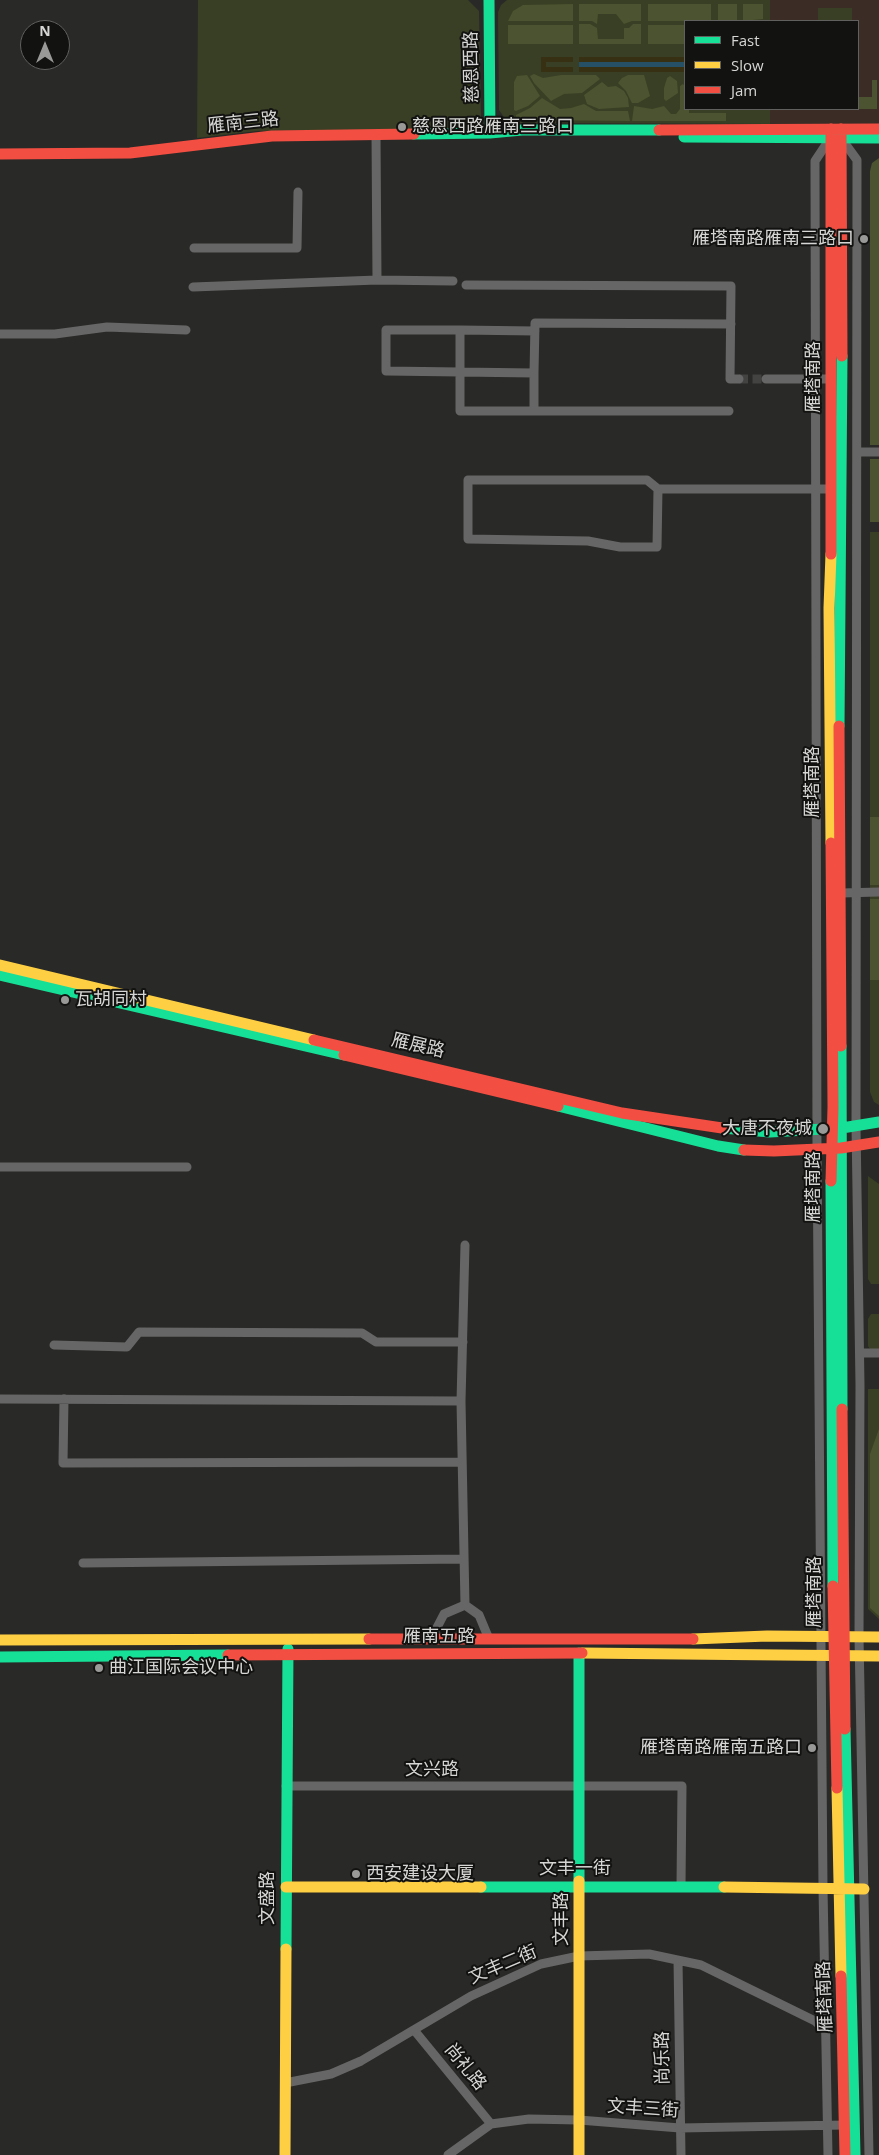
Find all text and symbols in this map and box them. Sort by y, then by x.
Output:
north arrow [20,20,70,70]
legend [684,20,859,110]
text: N [39,21,51,40]
text: Fast [731,30,760,50]
street label: 慈恩西路 [461,31,483,103]
text: Slow [731,55,764,75]
text: Jam [731,80,757,100]
street label: 雁南三路 [206,108,280,138]
place label: 慈恩西路雁南三路口 [412,116,574,138]
marker: 慈恩西路雁南三路口 [396,121,408,133]
place label: 雁塔南路雁南三路口 [692,228,854,250]
marker: 雁塔南路雁南三路口 [858,233,870,245]
street label: 雁塔南路 [803,341,825,413]
street label: 雁塔南路 [802,746,824,818]
place label: 瓦胡同村 [75,989,147,1011]
marker: 瓦胡同村 [59,994,71,1006]
street label: 雁展路 [389,1029,447,1063]
place label: 大唐不夜城 [722,1118,812,1140]
marker: 大唐不夜城 [816,1122,830,1136]
street label: 雁塔南路 [803,1151,825,1223]
street label: 雁塔南路 [804,1556,826,1628]
street label: 雁南五路 [403,1626,475,1648]
place label: 曲江国际会议中心 [109,1657,253,1679]
marker: 曲江国际会议中心 [93,1662,105,1674]
place label: 雁塔南路雁南五路口 [640,1737,802,1759]
marker: 雁塔南路雁南五路口 [806,1742,818,1754]
street label: 文兴路 [405,1759,459,1781]
street label: 文丰一街 [539,1858,611,1880]
place label: 西安建设大厦 [366,1863,474,1885]
marker: 西安建设大厦 [350,1868,362,1880]
street label: 文盛路 [257,1871,279,1925]
street label: 文丰路 [551,1892,573,1946]
street label: 文丰二街 [466,1941,540,1989]
street label: 雁塔南路 [813,1961,837,2033]
street label: 尚乐路 [652,2031,674,2085]
street label: 尚礼路 [440,2039,490,2095]
street label: 文丰三街 [606,2096,680,2122]

